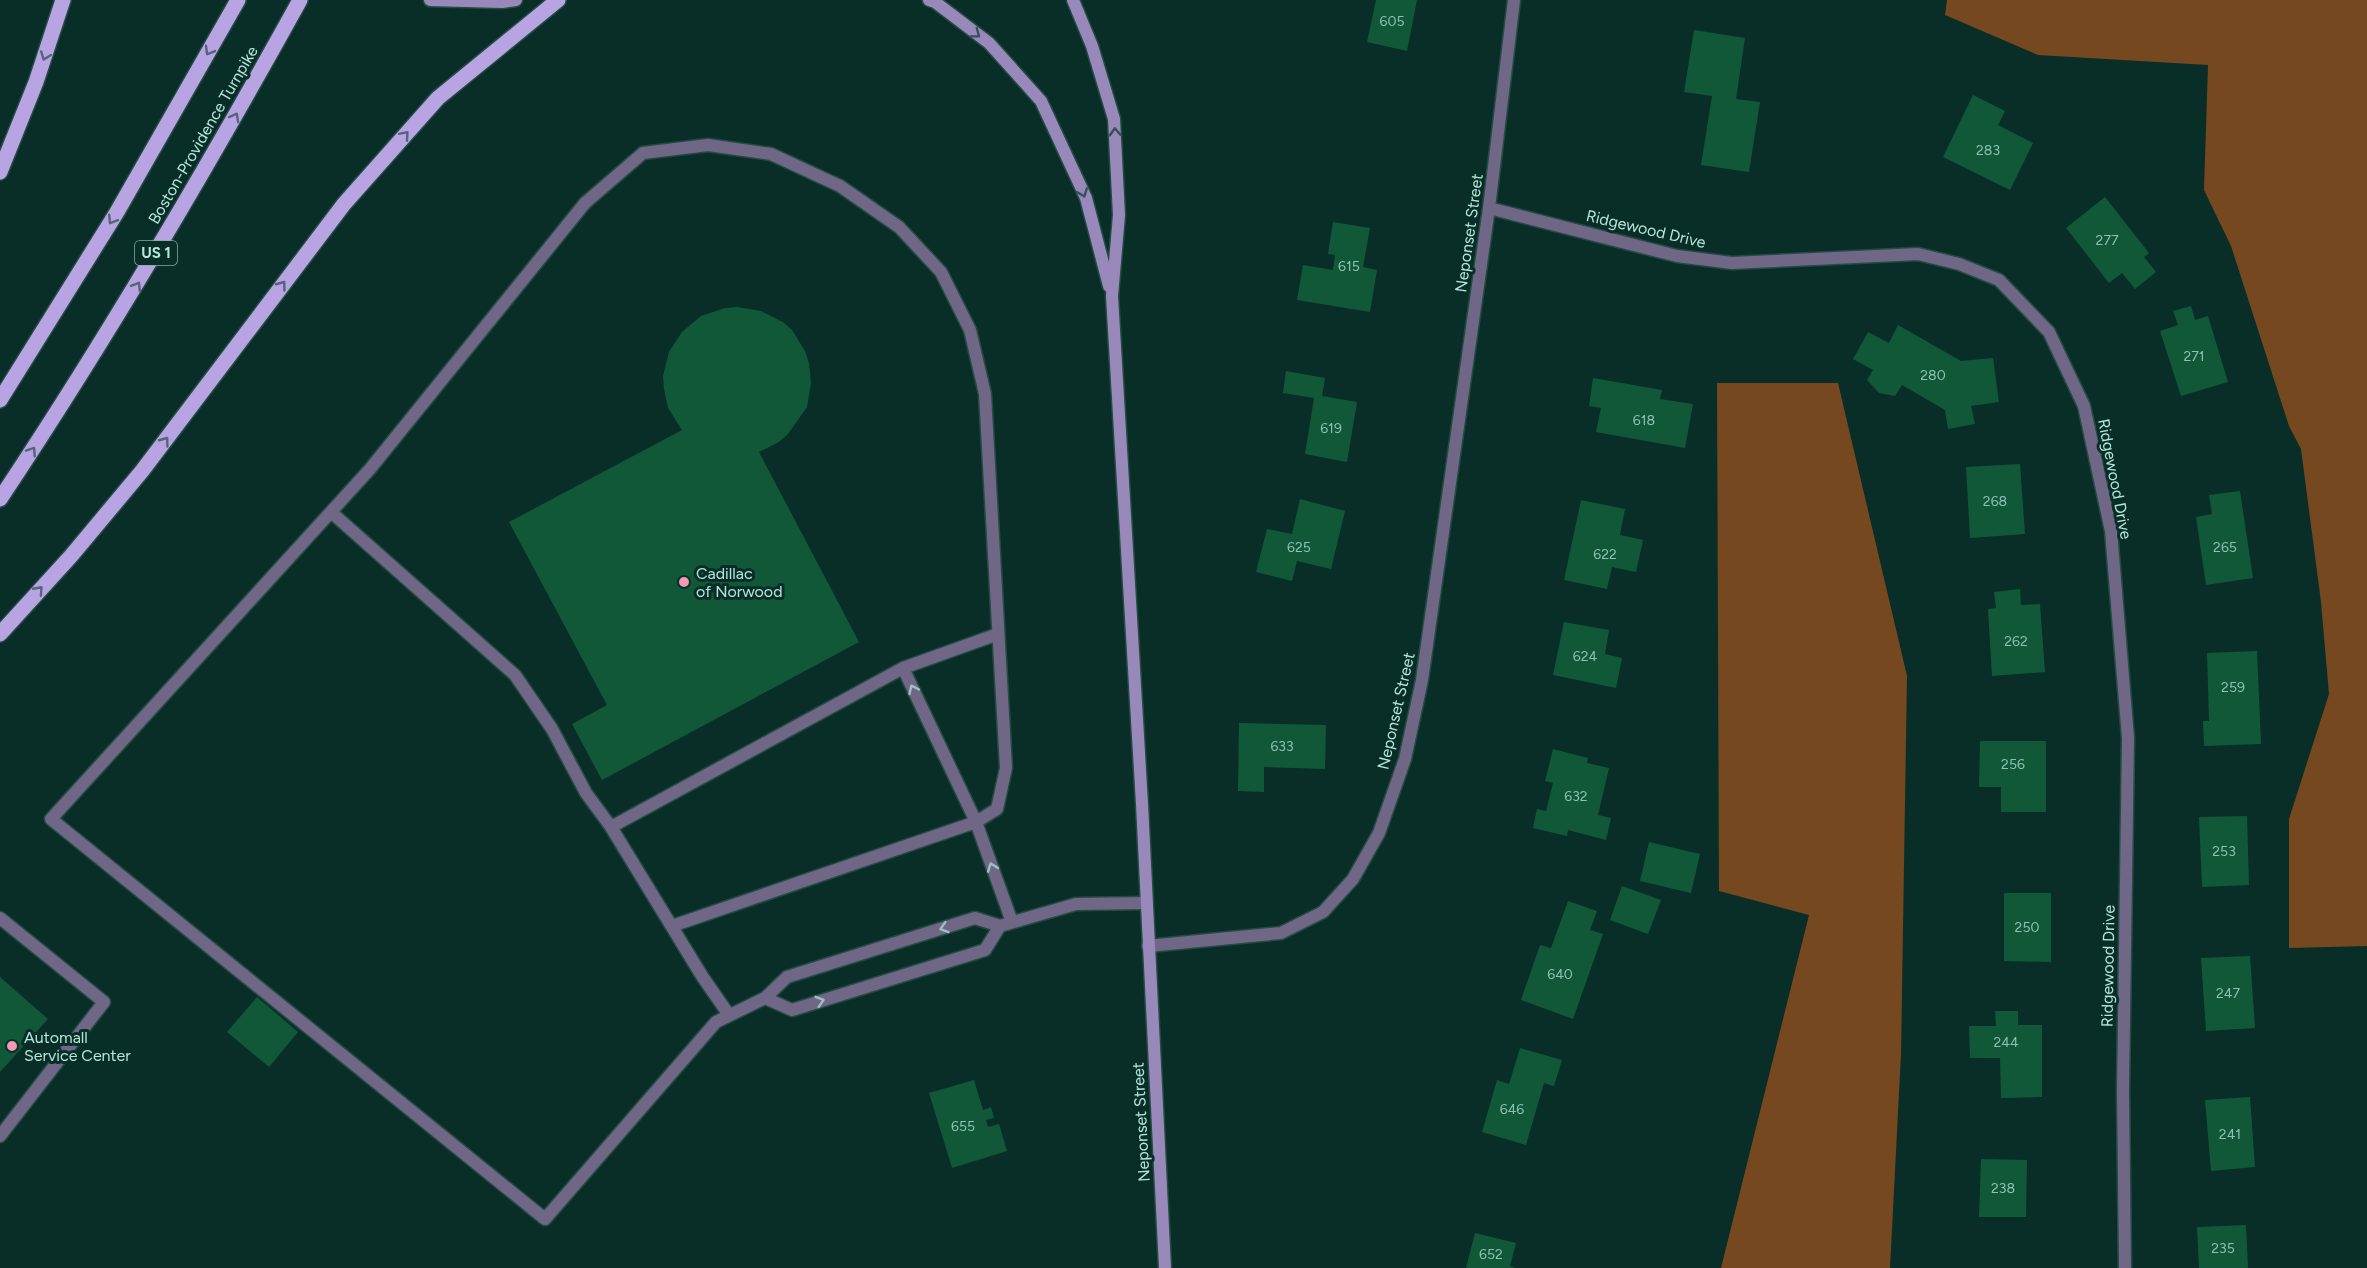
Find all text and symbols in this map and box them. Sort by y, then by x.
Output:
house number: 605 [1380,13,1404,30]
one-way arrow [970,26,981,37]
street label: Boston-Providence Turnpike [144,42,262,227]
one-way arrow [205,45,216,55]
one-way arrow [40,50,53,60]
one-way arrow [228,113,239,124]
one-way arrow [1108,128,1121,137]
one-way arrow [398,130,409,141]
house number: 283 [1976,142,2000,159]
street label: Neponset Street [1451,172,1487,294]
one-way arrow [1076,187,1089,198]
street label: Ridgewood Drive [1584,206,1708,252]
one-way arrow [108,214,120,224]
house number: 277 [2096,232,2119,249]
road number: US 1 [135,241,177,265]
house number: 615 [1338,258,1360,275]
one-way arrow [275,281,286,292]
one-way arrow [129,282,141,292]
house number: 271 [2183,348,2205,365]
house number: 280 [1920,367,1946,384]
house number: 618 [1633,412,1655,429]
street label: Ridgewood Drive [2094,417,2136,541]
house number: 619 [1320,420,1342,437]
one-way arrow [157,437,168,448]
one-way arrow [25,446,36,457]
house number: 268 [1983,493,2007,510]
house number: 625 [1287,539,1311,556]
house number: 265 [2213,539,2237,556]
house number: 622 [1593,546,1617,563]
place label: Cadillac of Norwood [696,564,783,601]
marker: Cadillac of Norwood [677,575,691,589]
one-way arrow [32,587,43,597]
house number: 262 [2004,633,2028,650]
house number: 624 [1573,648,1598,665]
street label: Neponset Street [1373,651,1419,771]
house number: 259 [2221,679,2245,696]
one-way arrow [909,685,921,696]
house number: 633 [1270,738,1294,755]
house number: 256 [2001,756,2025,773]
house number: 632 [1564,788,1588,805]
house number: 253 [2212,843,2236,860]
one-way arrow [987,863,1000,873]
street label: Ridgewood Drive [2097,904,2119,1027]
house number: 250 [2015,919,2039,936]
one-way arrow [939,921,950,933]
house number: 640 [1547,966,1573,983]
house number: 247 [2216,985,2240,1002]
one-way arrow [814,996,825,1008]
place label: Automall Service Center [24,1028,131,1065]
house number: 244 [1993,1034,2019,1051]
marker: Automall Service Center [5,1039,19,1053]
street label: Neponset Street [1128,1062,1154,1182]
house number: 646 [1500,1101,1524,1118]
house number: 655 [951,1118,975,1135]
house number: 241 [2219,1126,2241,1143]
house number: 238 [1991,1180,2015,1197]
house number: 235 [2211,1240,2235,1257]
house number: 652 [1479,1246,1503,1263]

